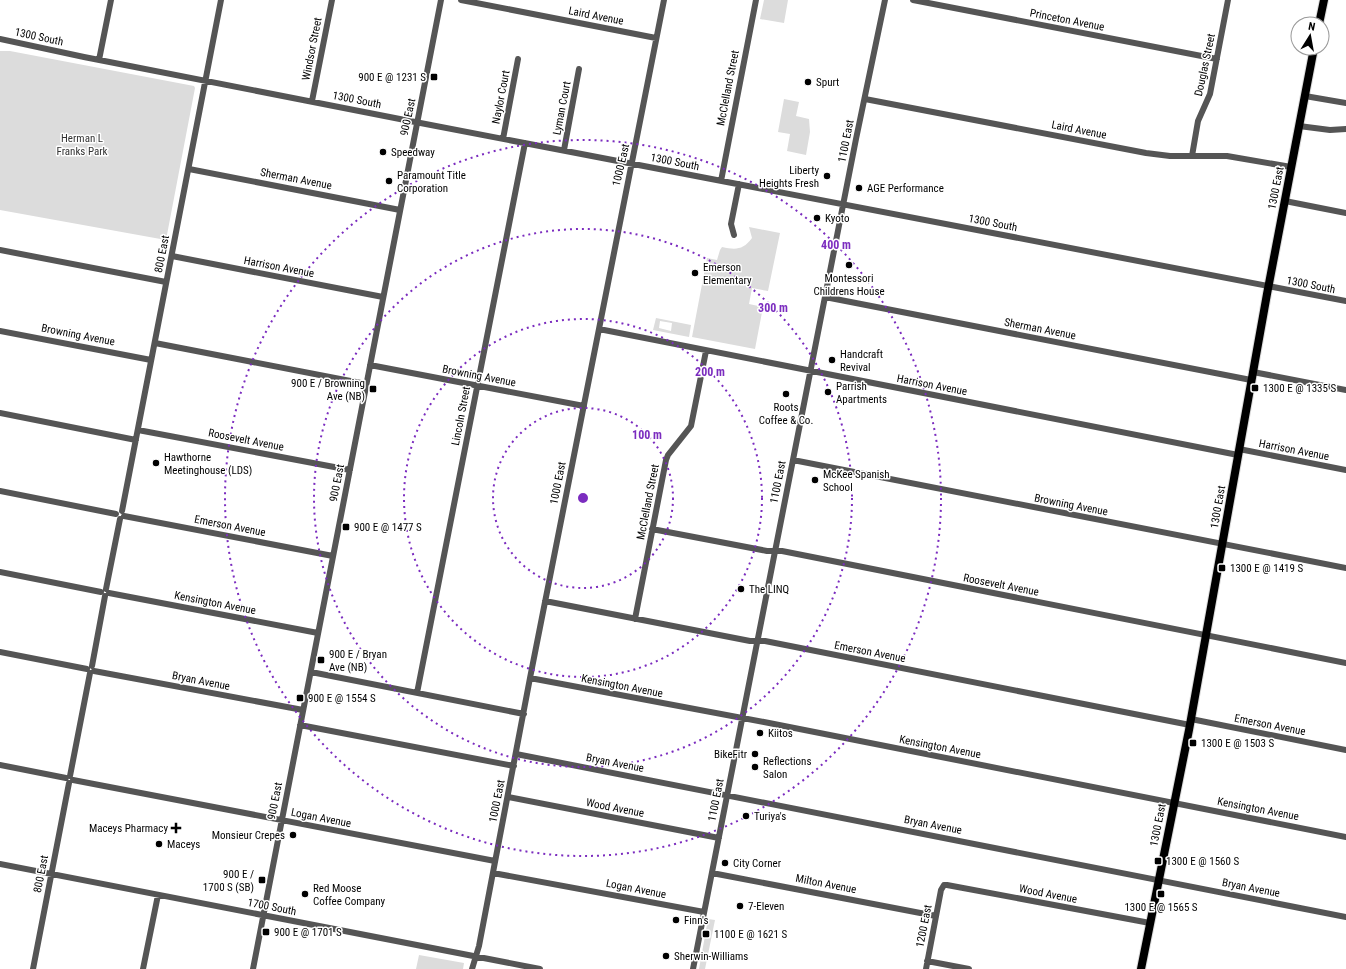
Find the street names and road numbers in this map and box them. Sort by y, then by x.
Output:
street label: Laird Avenue [567,4,625,28]
street label: Princeton Avenue [1029,6,1105,34]
street label: Windsor Street [300,16,324,82]
street label: 1300 South [14,26,64,48]
street label: Douglas Street [1192,33,1218,97]
street label: McClelland Street [714,49,742,127]
street label: Naylor Court [489,69,513,125]
street label: Lyman Court [550,80,574,136]
street label: 1300 South [332,89,382,111]
street label: 900 East [398,97,418,137]
street label: Laird Avenue [1050,118,1108,142]
street label: 1100 East [835,119,857,163]
street label: 1000 East [610,142,632,188]
street label: 1300 South [650,151,700,173]
street label: Sherman Avenue [259,166,333,192]
street label: 1300 East [1265,166,1287,210]
street label: 1300 South [968,212,1018,234]
street label: 800 East [152,234,172,274]
street label: Harrison Avenue [243,254,315,280]
street label: 1300 South [1286,274,1336,296]
street label: Sherman Avenue [1003,316,1077,342]
street label: Browning Avenue [40,321,116,349]
street label: Browning Avenue [441,362,517,390]
street label: Harrison Avenue [896,372,968,398]
street label: Lincoln Street [449,385,473,447]
street label: Roosevelt Avenue [207,426,285,454]
street label: Harrison Avenue [1258,437,1330,463]
street label: 1100 East [767,460,789,504]
street label: 1000 East [547,461,569,505]
street label: 900 East [327,463,347,503]
street label: McClelland Street [634,463,662,541]
street label: 1300 East [1208,485,1228,529]
street label: Browning Avenue [1033,491,1109,519]
street label: Emerson Avenue [193,513,267,539]
street label: Roosevelt Avenue [962,571,1040,599]
street label: Kensington Avenue [173,589,257,617]
street label: Emerson Avenue [833,639,907,665]
street label: Bryan Avenue [171,669,231,693]
street label: Kensington Avenue [580,672,664,700]
street label: Emerson Avenue [1233,712,1307,738]
street label: Kensington Avenue [898,733,982,761]
street label: Bryan Avenue [585,751,645,775]
street label: 1100 East [705,778,727,822]
street label: 1000 East [486,779,508,823]
street label: 900 East [265,781,285,821]
street label: Kensington Avenue [1216,795,1300,823]
street label: Wood Avenue [585,796,645,820]
street label: 1300 East [1147,803,1169,847]
street label: Logan Avenue [290,806,352,830]
street label: Bryan Avenue [903,813,963,837]
street label: 800 East [31,854,51,894]
street label: Milton Avenue [795,872,857,896]
street label: Bryan Avenue [1221,876,1281,900]
street label: Logan Avenue [605,877,667,901]
street label: Wood Avenue [1018,882,1078,906]
street label: 1700 South [247,896,297,918]
street label: 1200 East [913,904,935,948]

